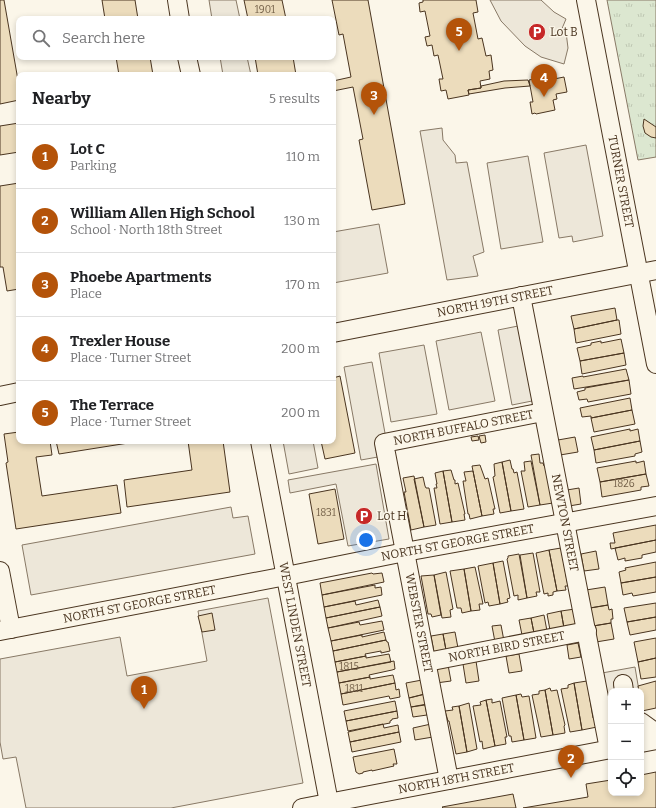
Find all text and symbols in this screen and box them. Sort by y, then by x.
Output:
house number: 1901 [255,4,275,16]
search box [16,16,336,60]
pin: 5 [446,18,472,51]
parking icon: Lot B [527,22,547,42]
place label: Lot B [550,25,578,39]
icon: search [30,27,52,49]
text: Search here [62,29,145,47]
pin: 4 [531,64,557,97]
pin: 3 [361,82,387,115]
text: Nearby [32,88,91,109]
text: 5 results [269,91,320,106]
street label: TURNER STREET [605,134,637,229]
text: Lot C [70,140,105,158]
text: 1 [42,149,48,164]
text: 110 m [286,149,320,164]
text: Parking [70,158,117,173]
text: William Allen High School [70,204,255,222]
text: 2 [41,213,49,228]
text: 130 m [284,213,320,228]
text: School · North 18th Street [70,222,222,237]
text: Phoebe Apartments [70,268,212,286]
text: 3 [41,277,49,292]
text: 170 m [285,277,320,292]
street label: NORTH 19TH STREET [436,283,554,320]
text: Place [70,286,102,301]
text: Trexler House [70,332,170,350]
text: 4 [41,341,49,356]
text: 200 m [281,341,320,356]
text: Place · Turner Street [70,350,191,365]
text: The Terrace [70,396,154,414]
text: 5 [41,405,49,420]
text: 200 m [281,405,320,420]
street label: NORTH BUFFALO STREET [392,407,535,448]
text: Place · Turner Street [70,414,191,429]
street label: NEWTON STREET [549,473,581,573]
house number: 1826 [613,478,635,490]
parking icon: Lot H [354,506,374,526]
house number: 1831 [316,507,336,519]
place label: Lot H [377,509,407,523]
street label: NORTH ST GEORGE STREET [380,521,535,564]
your location [356,530,376,550]
street label: WEST LINDEN STREET [276,561,314,688]
street label: WEBSTER STREET [402,572,436,674]
street label: NORTH ST GEORGE STREET [62,583,217,626]
street label: NORTH BIRD STREET [447,628,566,665]
house number: 1815 [339,661,359,673]
pin: 1 [131,676,157,709]
house number: 1811 [345,683,363,695]
map controls [608,688,644,796]
button: + [608,688,644,724]
button: − [608,724,644,760]
pin: 2 [558,745,584,778]
button: locate [608,760,644,796]
street label: NORTH 18TH STREET [397,761,515,796]

